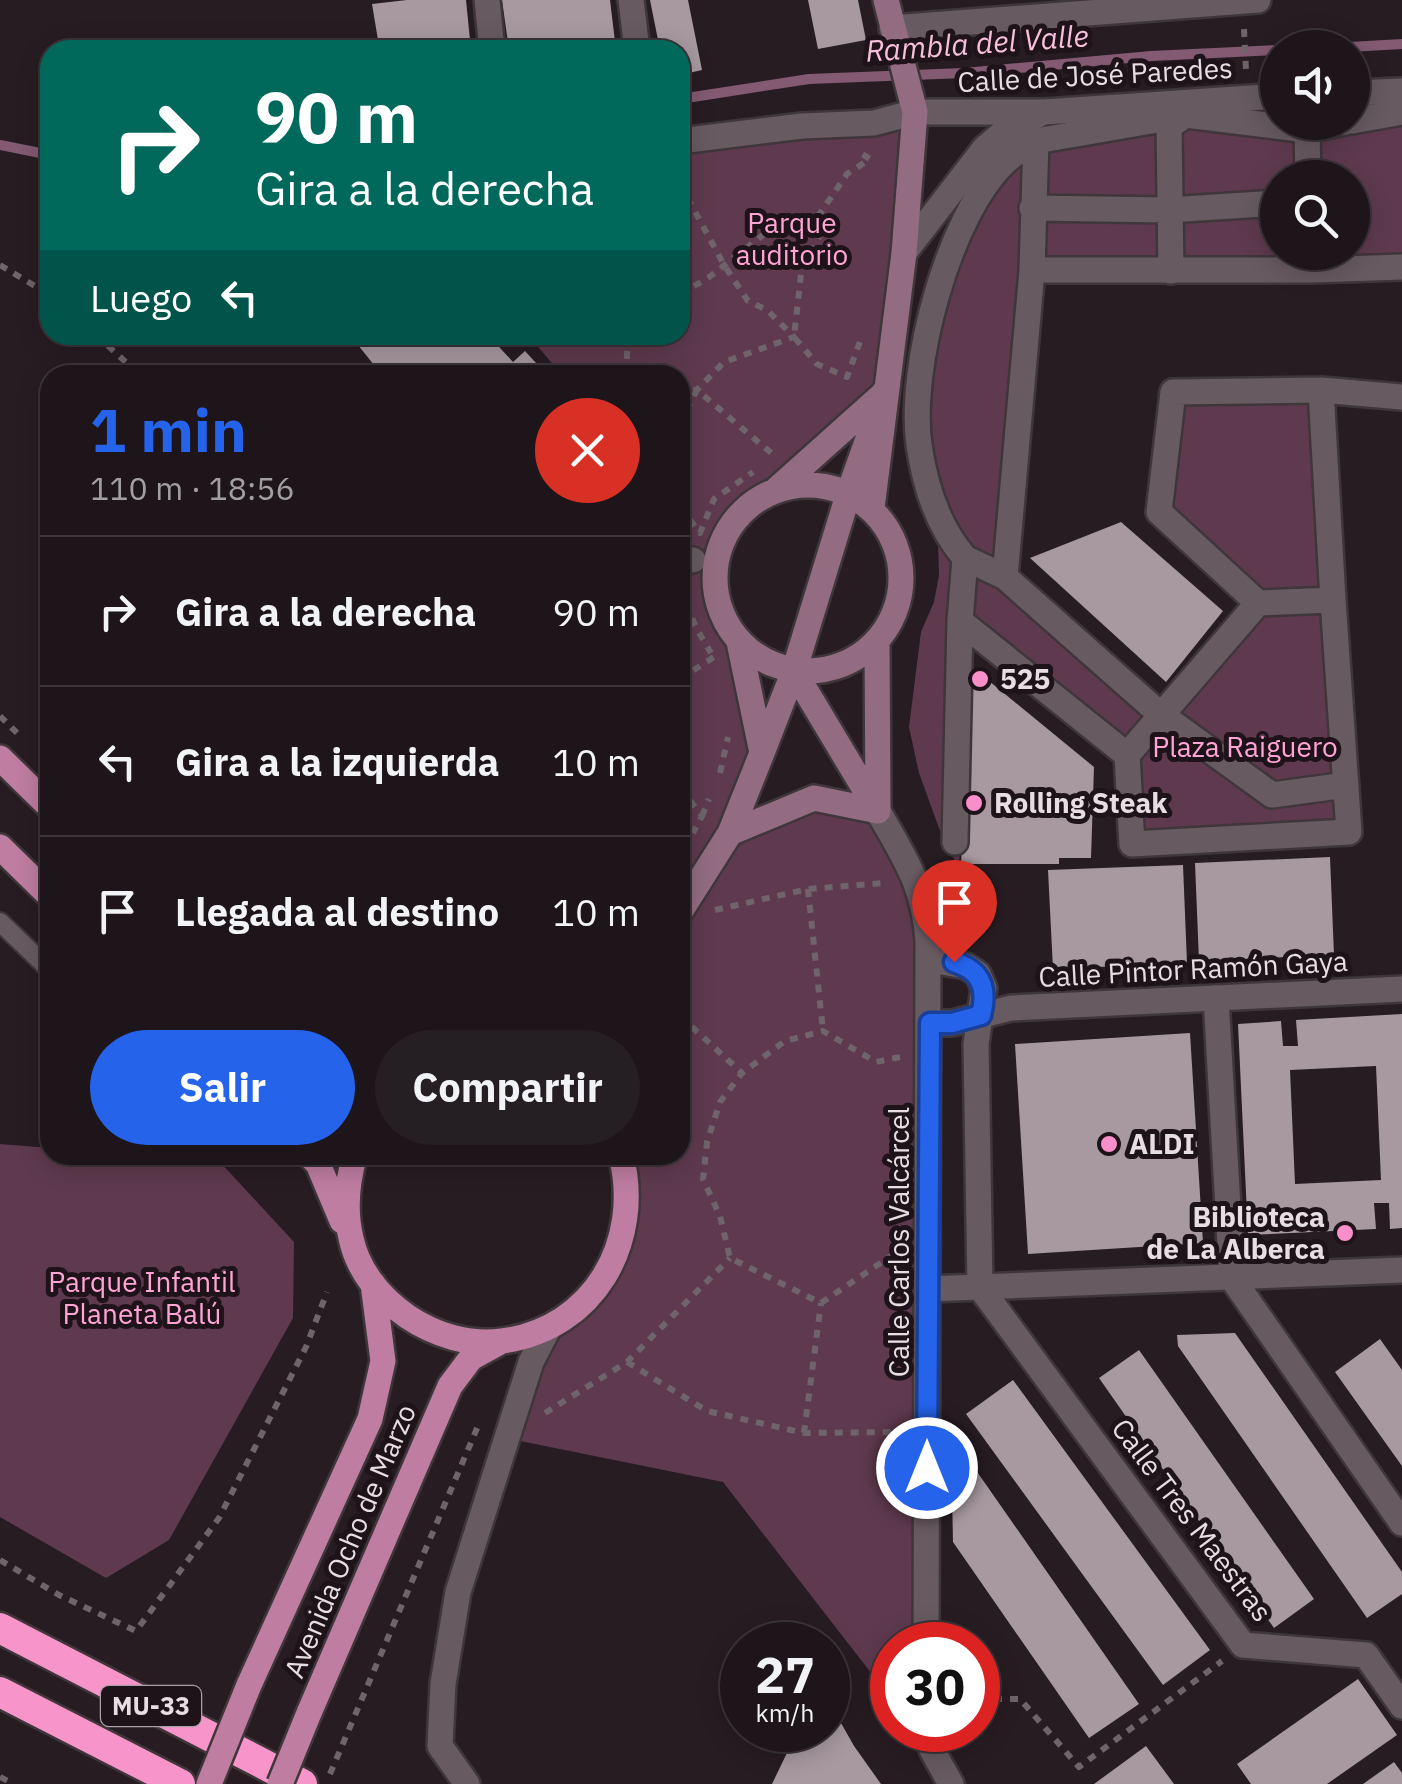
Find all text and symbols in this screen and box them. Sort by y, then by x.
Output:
water label: Rambla del Valle [864,15,1090,70]
map controls [1260,30,1370,270]
button: sound [1260,30,1370,140]
street label: Calle de José Paredes [956,49,1234,100]
text: 90 m [255,71,418,162]
icon: right [90,80,220,210]
text: Gira a la derecha [255,159,594,217]
button: search [1260,160,1370,270]
park label: Parque auditorio [736,204,848,273]
icon: left [212,270,267,325]
text: Luego [90,273,192,322]
text: 1 min [90,390,247,469]
button: close [535,398,640,503]
text: 110 m · 18:56 [90,467,295,509]
icon: right [90,584,145,639]
text: Gira a la derecha [175,587,476,636]
text: 90 m [552,587,640,636]
place label: 525 [1000,660,1050,697]
marker: 525 [969,668,991,690]
park label: Plaza Raiguero [1152,728,1338,765]
icon: left [90,734,145,789]
text: Gira a la izquierda [175,737,499,786]
text: 10 m [552,737,640,786]
place label: Rolling Steak [994,784,1168,821]
marker: Rolling Steak [963,792,985,814]
pin [912,860,997,963]
icon: arrive [927,875,982,930]
icon: arrive [90,884,145,939]
text: Llegada al destino [175,887,499,936]
text: 10 m [552,887,640,936]
street label: Calle Pintor Ramón Gaya [1037,942,1349,995]
button: Salir [90,1030,355,1145]
button: Compartir [375,1030,640,1145]
street label: Calle Carlos Valcárcel [880,1107,917,1377]
place label: ALDI [1129,1125,1195,1162]
marker: ALDI [1098,1133,1120,1155]
place label: Biblioteca de La Alberca [1146,1198,1325,1267]
marker: Biblioteca de La Alberca [1334,1222,1356,1244]
park label: Parque Infantil Planeta Balú [48,1263,236,1332]
street label: Avenida Ocho de Marzo [275,1398,424,1683]
street label: Calle Tres Maestras [1104,1411,1281,1629]
position arrow [875,1416,979,1520]
speed limit sign: 30 [870,1622,1000,1752]
text: 27 [755,1642,815,1707]
road number: MU-33 [101,1686,201,1726]
text: km/h [756,1696,814,1729]

